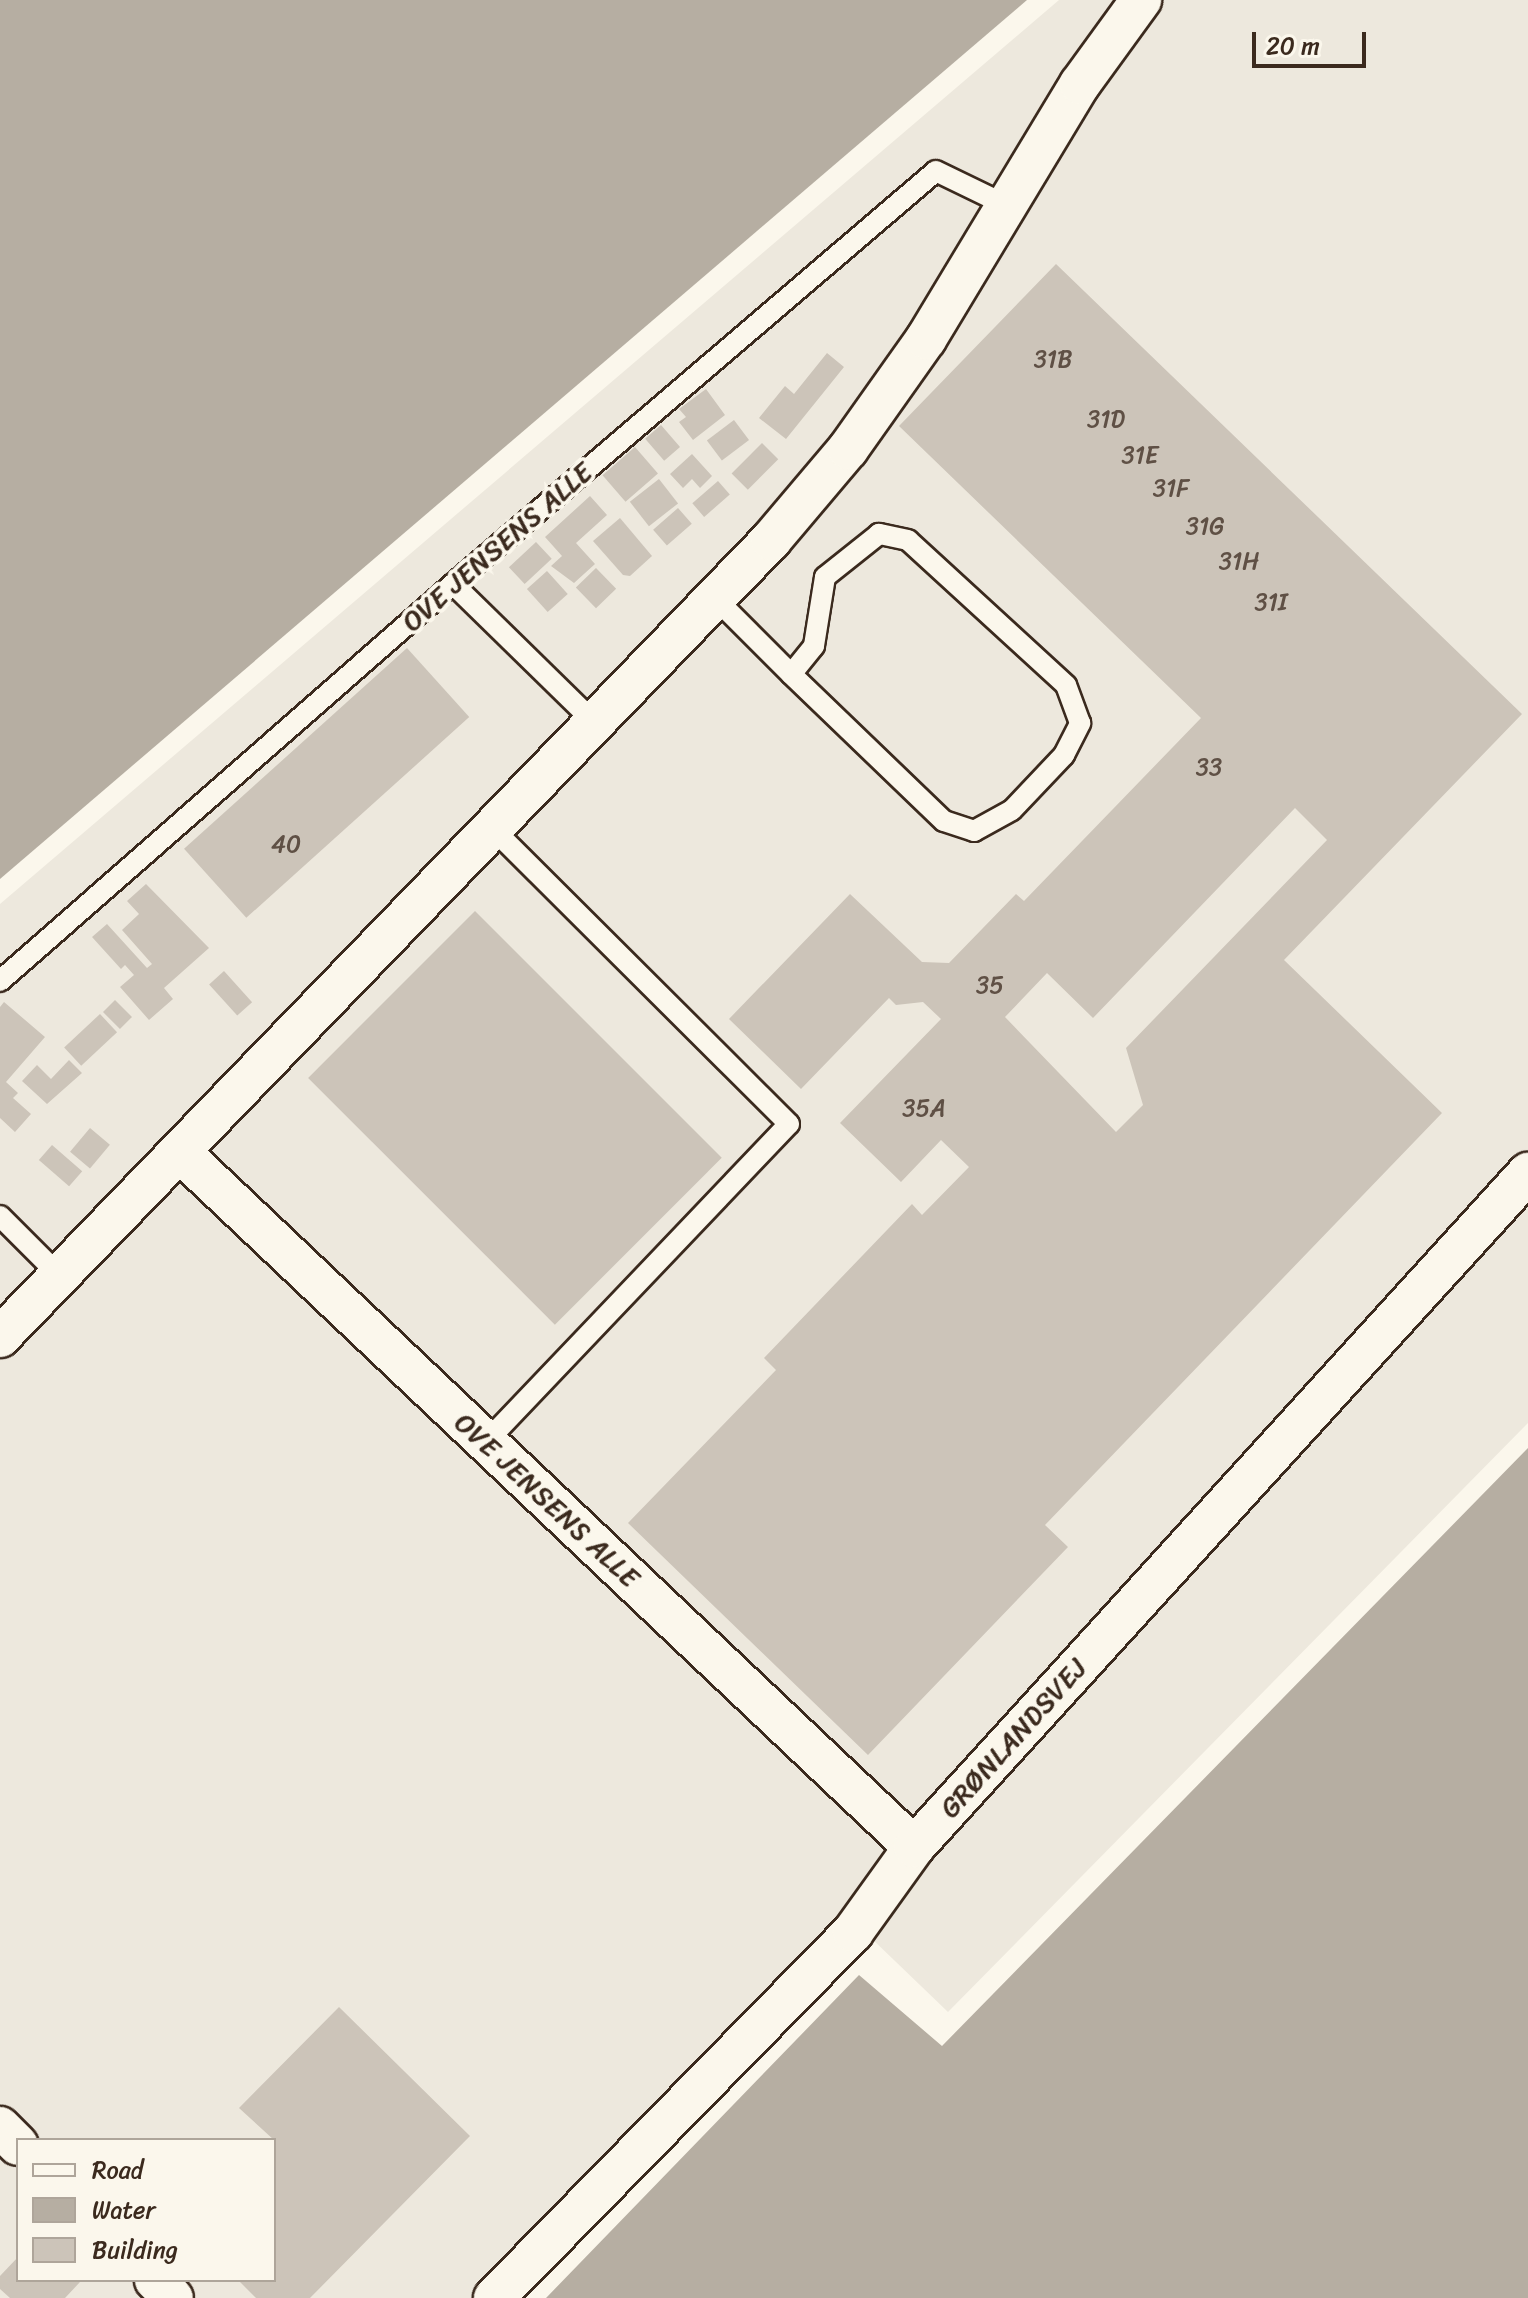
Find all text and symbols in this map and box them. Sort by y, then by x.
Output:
scale bar [1256,16,1370,66]
text: 20 m [1266,25,1320,67]
house number: 31B [1034,346,1072,374]
house number: 31D [1087,406,1125,434]
house number: 31E [1122,442,1158,470]
street label: OVE JENSENS ALLE [395,455,599,639]
house number: 31F [1153,475,1189,503]
house number: 31G [1186,513,1224,541]
house number: 31H [1219,548,1259,576]
house number: 31I [1255,589,1287,617]
house number: 33 [1196,754,1222,782]
house number: 40 [271,831,301,859]
house number: 35 [976,972,1004,1000]
house number: 35A [902,1095,946,1123]
street label: OVE JENSENS ALLE [448,1406,646,1594]
street label: GRØNLANDSVEJ [933,1651,1093,1825]
legend [16,2138,276,2282]
text: Road [92,2149,143,2191]
text: Water [92,2189,155,2231]
text: Building [92,2229,178,2271]

